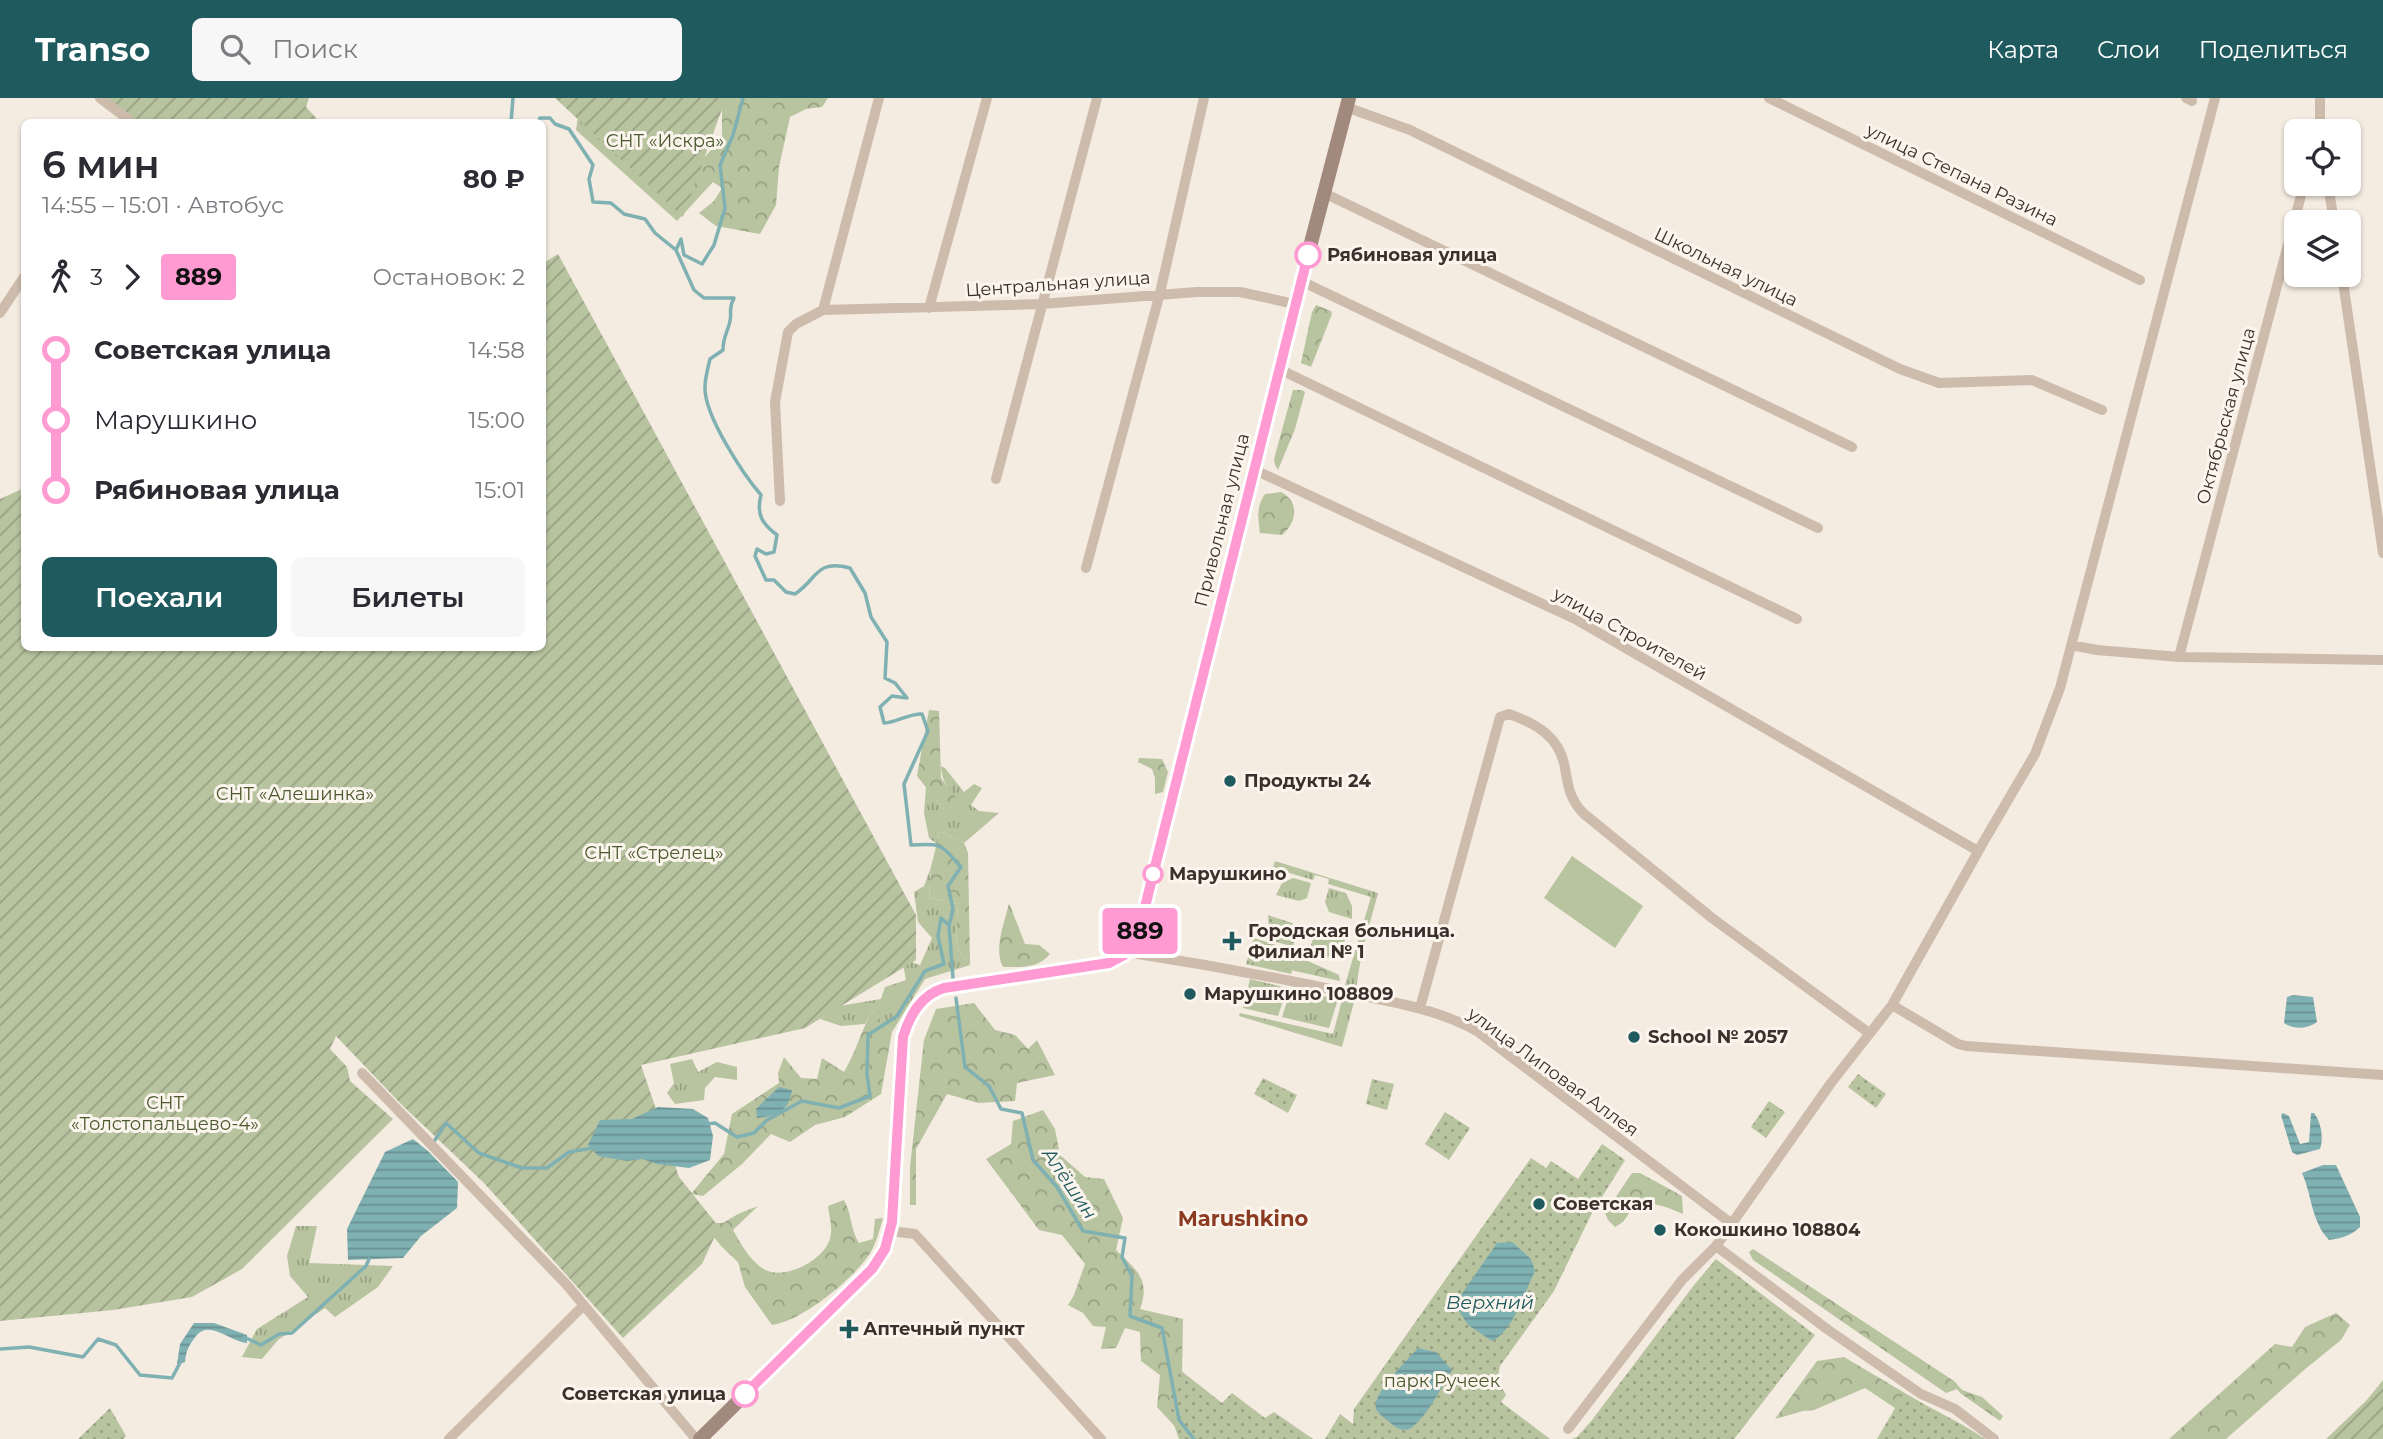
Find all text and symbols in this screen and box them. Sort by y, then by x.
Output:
search box [192,18,682,81]
text: Transo [35,29,150,69]
icon: search [216,30,254,68]
text: Поиск [272,33,358,65]
text: Карта [1987,35,2059,64]
text: Слои [2097,35,2161,64]
text: Поделиться [2199,35,2348,64]
street label: улица Степана Разина [1862,119,2061,231]
map controls [2284,119,2361,287]
button: locate [2284,119,2361,196]
park label: СНТ «Искра» [606,130,724,152]
text: 6 мин [42,141,160,188]
text: 80 ₽ [463,163,525,195]
text: 14:55 – 15:01 · Автобус [42,191,284,219]
button: layers [2284,210,2361,287]
street label: Школьная улица [1651,223,1801,311]
marker: Рябиновая улица [1295,242,1321,268]
place label: Рябиновая улица [1327,244,1497,266]
icon: walk [42,258,80,296]
icon: forward [113,258,151,296]
text: 889 [175,262,222,291]
text: 3 [90,263,103,291]
text: Остановок: 2 [373,263,525,291]
street label: Центральная улица [965,267,1151,301]
street label: Октябрьская улица [2192,325,2260,507]
text: Советская улица [94,334,331,366]
text: 14:58 [469,336,525,364]
text: Марушкино [94,404,257,436]
text: 15:00 [468,406,525,434]
street label: Привольная улица [1190,431,1254,609]
text: Рябиновая улица [94,474,340,506]
text: 15:01 [475,476,525,504]
button: Поехали [42,557,277,637]
button: Билеты [291,557,525,637]
street label: улица Строителей [1549,582,1711,685]
place label: Продукты 24 [1244,770,1371,792]
marker: Продукты 24 [1222,773,1238,789]
park label: СНТ «Алешинка» [216,783,374,805]
park label: СНТ «Стрелец» [584,842,724,864]
place label: Марушкино [1169,863,1287,885]
marker: Марушкино [1143,864,1163,884]
line badge: 889 [1100,908,1180,954]
text: 889 [1117,916,1163,945]
place label: Городская больница. Филиал № 1 [1248,920,1455,963]
marker: Городская больница. Филиал № 1 [1222,931,1242,951]
place label: Марушкино 108809 [1204,983,1393,1005]
marker: Марушкино 108809 [1182,986,1198,1002]
street label: улица Липовая Аллея [1462,1002,1643,1141]
place label: School № 2057 [1648,1026,1788,1048]
marker: School № 2057 [1626,1029,1642,1045]
park label: СНТ «Толстопальцево-4» [71,1092,259,1135]
water label: Алёшин [1037,1142,1102,1223]
place label: Советская [1553,1193,1653,1215]
marker: Советская [1531,1196,1547,1212]
district label: Marushkino [1178,1206,1309,1231]
place label: Кокошкино 108804 [1674,1219,1861,1241]
marker: Кокошкино 108804 [1652,1222,1668,1238]
water label: Верхний [1446,1291,1534,1314]
place label: Аптечный пункт [863,1318,1025,1340]
marker: Аптечный пункт [841,1321,857,1337]
park label: парк Ручеек [1384,1370,1501,1392]
marker: Советская улица [732,1381,758,1407]
place label: Советская улица [562,1383,726,1405]

